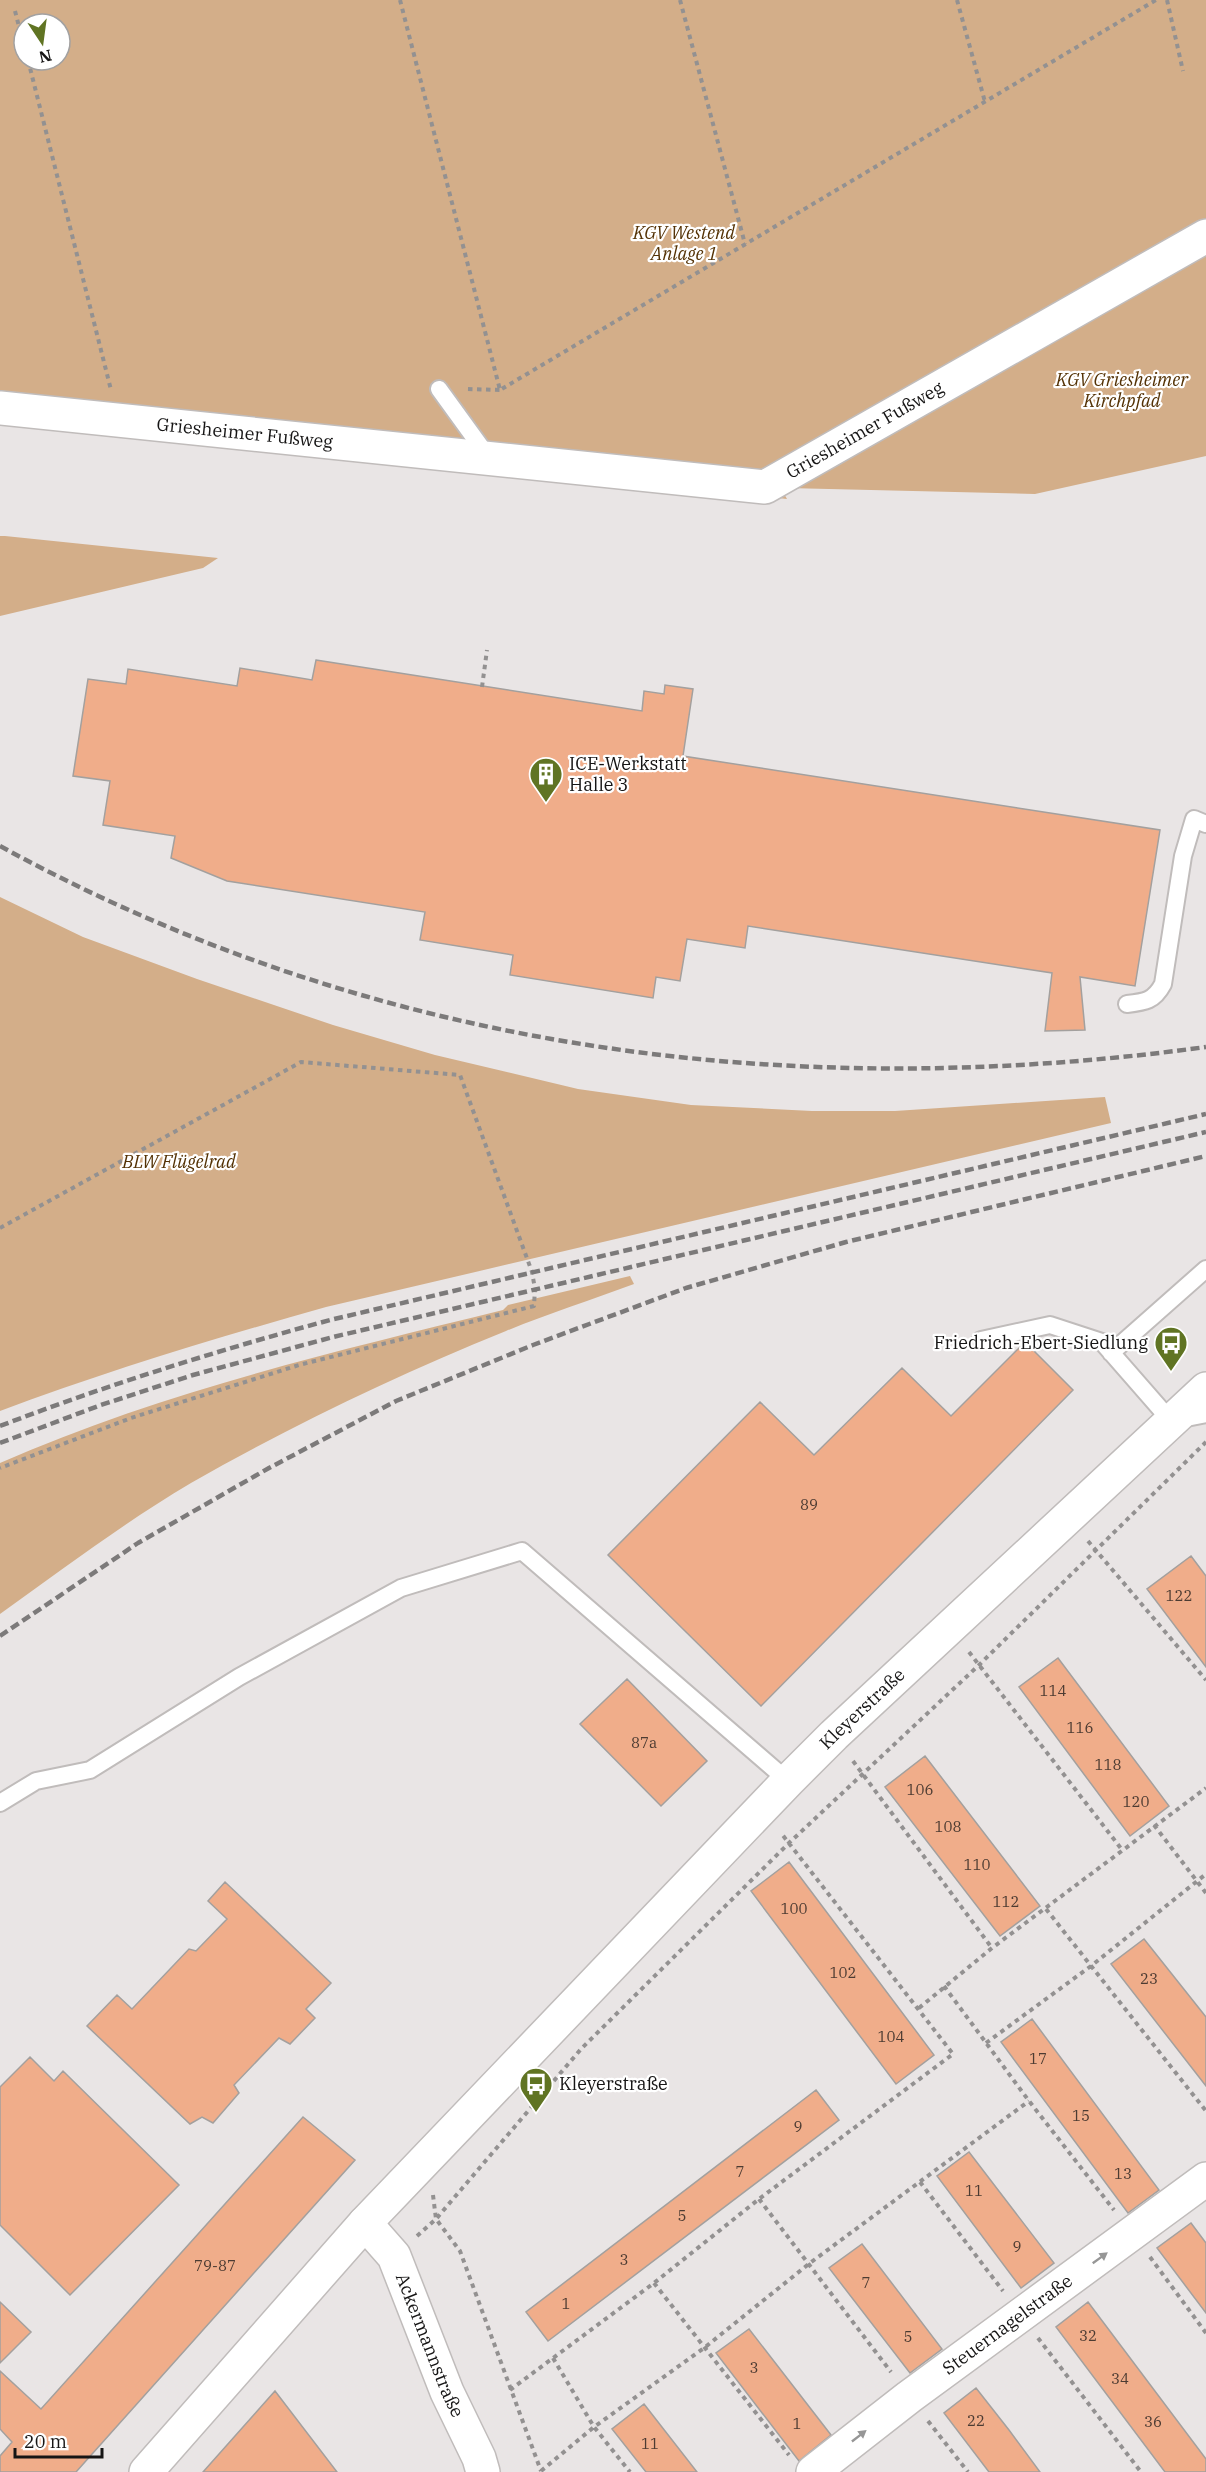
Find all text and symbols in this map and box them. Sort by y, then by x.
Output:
north arrow [12,12,72,72]
text: N [37,45,54,68]
park label: KGV Westend Anlage 1 [632,221,735,265]
park label: KGV Griesheimer Kirchpfad [1055,368,1189,412]
street label: Griesheimer Fußweg [782,376,948,484]
street label: Griesheimer Fußweg [155,412,334,453]
place label: ICE-Werkstatt Halle 3 [569,752,687,796]
building icon: ICE-Werkstatt Halle 3 [528,756,564,803]
park label: BLW Flügelrad [121,1150,236,1173]
bus stop icon: Friedrich-Ebert-Siedlung [1153,1325,1189,1372]
place label: Friedrich-Ebert-Siedlung [934,1331,1148,1354]
house number: 89 [800,1495,818,1514]
house number: 122 [1165,1586,1193,1605]
street label: Kleyerstraße [814,1663,910,1754]
house number: 114 [1039,1681,1067,1700]
house number: 116 [1066,1718,1094,1737]
house number: 87a [631,1733,657,1752]
house number: 118 [1094,1755,1122,1774]
house number: 106 [906,1780,934,1799]
house number: 120 [1122,1792,1150,1811]
house number: 108 [934,1817,962,1836]
house number: 110 [963,1855,991,1874]
house number: 112 [992,1892,1020,1911]
house number: 100 [780,1899,808,1918]
house number: 102 [829,1963,857,1982]
house number: 23 [1140,1969,1158,1988]
house number: 104 [877,2027,905,2046]
house number: 17 [1029,2049,1047,2068]
bus stop icon: Kleyerstraße [518,2066,554,2113]
place label: Kleyerstraße [559,2072,668,2095]
house number: 15 [1072,2106,1090,2125]
house number: 9 [793,2117,803,2136]
house number: 7 [735,2162,745,2181]
house number: 13 [1114,2164,1132,2183]
house number: 11 [965,2181,983,2200]
house number: 5 [677,2206,687,2225]
house number: 9 [1012,2237,1022,2256]
house number: 3 [619,2250,629,2269]
one-way arrow [1093,2252,1108,2264]
house number: 79-87 [194,2256,236,2275]
street label: Steuernagelstraße [938,2269,1077,2380]
street label: Ackermannstraße [391,2270,470,2421]
house number: 7 [861,2273,871,2292]
house number: 1 [561,2294,571,2313]
house number: 32 [1079,2326,1097,2345]
house number: 5 [903,2327,913,2346]
house number: 3 [749,2358,759,2377]
house number: 34 [1111,2369,1129,2388]
house number: 22 [967,2411,985,2430]
house number: 36 [1144,2412,1162,2431]
house number: 1 [792,2414,802,2433]
scale bar [15,2421,102,2459]
text: 20 m [24,2430,67,2453]
one-way arrow [851,2430,867,2443]
house number: 11 [641,2434,659,2453]

